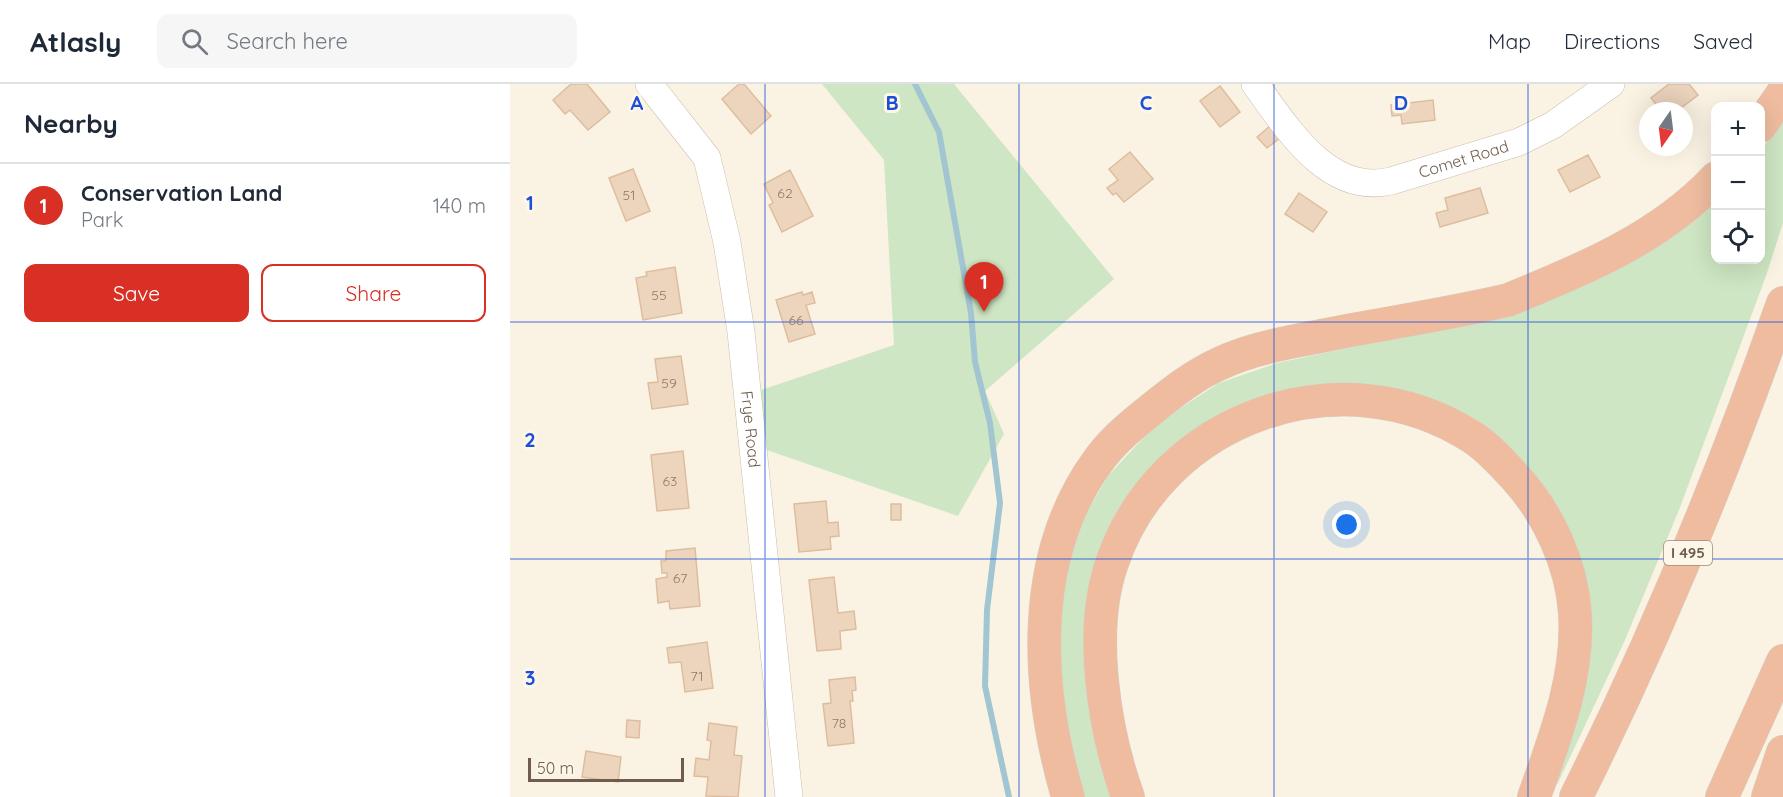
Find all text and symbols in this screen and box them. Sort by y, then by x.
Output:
search box [157,14,577,68]
text: Atlasly [30,24,121,59]
icon: search [178,25,211,58]
text: Search here [226,27,348,55]
text: Map [1488,28,1531,54]
text: Directions [1564,28,1660,54]
text: Saved [1693,28,1753,54]
text: A [631,90,644,115]
text: B [885,90,899,115]
text: C [1140,90,1153,115]
text: D [1394,90,1408,115]
north arrow [1639,102,1693,156]
map controls [1711,102,1765,264]
button: + [1711,102,1765,156]
text: Nearby [24,107,118,140]
street label: Comet Road [1416,136,1511,182]
button: − [1711,156,1765,210]
text: Conservation Land [81,179,282,207]
house number: 62 [777,184,793,202]
house number: 51 [623,186,635,204]
text: 1 [526,190,534,215]
text: 1 [40,193,47,218]
text: 140 m [433,193,486,218]
text: Park [81,207,123,232]
button: locate [1711,210,1765,264]
pin: 1 [964,262,1004,312]
button: Save [24,264,249,322]
button: Share [261,264,486,322]
house number: 55 [651,286,667,304]
house number: 66 [788,311,804,329]
house number: 59 [661,374,677,392]
street label: Frye Road [737,390,765,468]
text: 2 [524,427,536,452]
house number: 63 [663,472,677,490]
your location [1332,510,1361,539]
road number: I 495 [1664,541,1712,565]
house number: 67 [673,569,687,587]
text: 3 [525,665,535,690]
house number: 71 [690,667,704,685]
house number: 78 [832,714,846,732]
scale bar [528,755,684,782]
text: 50 m [537,758,574,778]

